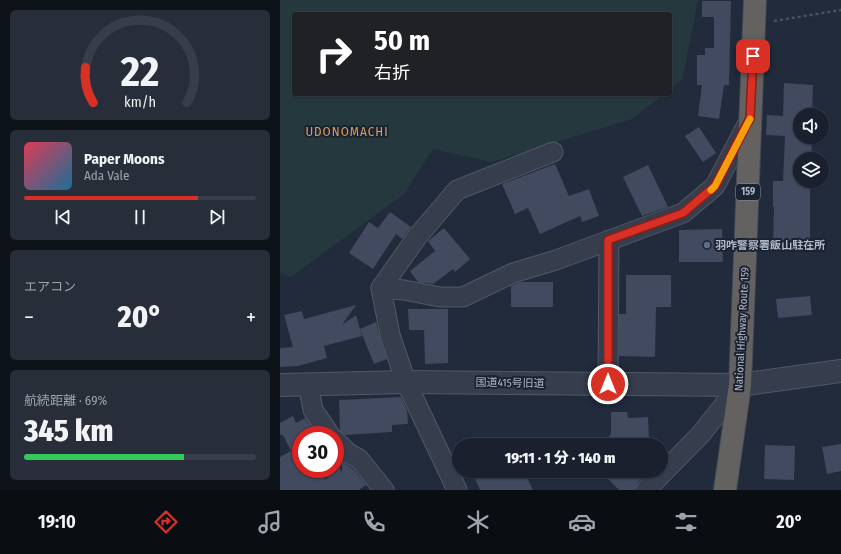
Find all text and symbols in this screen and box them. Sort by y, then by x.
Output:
text: 50 m [374,24,430,57]
icon: right [308,28,360,80]
pin [736,39,770,73]
icon: arrive [742,45,764,67]
text: 22 [120,47,159,97]
text: 右折 [374,62,410,84]
text: km/h [124,94,156,111]
map controls [793,108,829,188]
button: sound [793,108,829,144]
district label: UDONOMACHI [305,124,389,139]
text: Paper Moons [84,150,165,168]
button: layers [793,152,829,188]
text: Ada Vale [84,168,129,183]
road number: 159 [736,184,760,200]
icon: previous [52,206,74,228]
icon: pause [129,206,151,228]
icon: next [206,206,228,228]
place label: 羽咋警察署飯山駐在所 [715,239,825,252]
marker: 羽咋警察署飯山駐在所 [702,240,712,250]
street label: National Highway Route 159 [732,267,752,391]
text: エアコン [24,279,76,294]
text: 20° [118,299,162,335]
text: − [24,304,34,331]
text: + [246,304,256,331]
position arrow [587,363,629,405]
street label: 国道415号旧道 [475,376,545,390]
text: 航続距離 · 69% [24,393,107,408]
text: 345 km [24,413,113,449]
speed limit sign: 30 [292,426,344,478]
text: 19:11 · 1 分 · 140 m [505,449,615,467]
icon: directions [152,508,180,536]
icon: music [256,508,284,536]
icon: phone [360,508,388,536]
icon: climate [464,508,492,536]
icon: car [568,508,596,536]
icon: filters [672,508,700,536]
text: 19:10 [38,511,76,533]
text: 20° [776,511,803,533]

